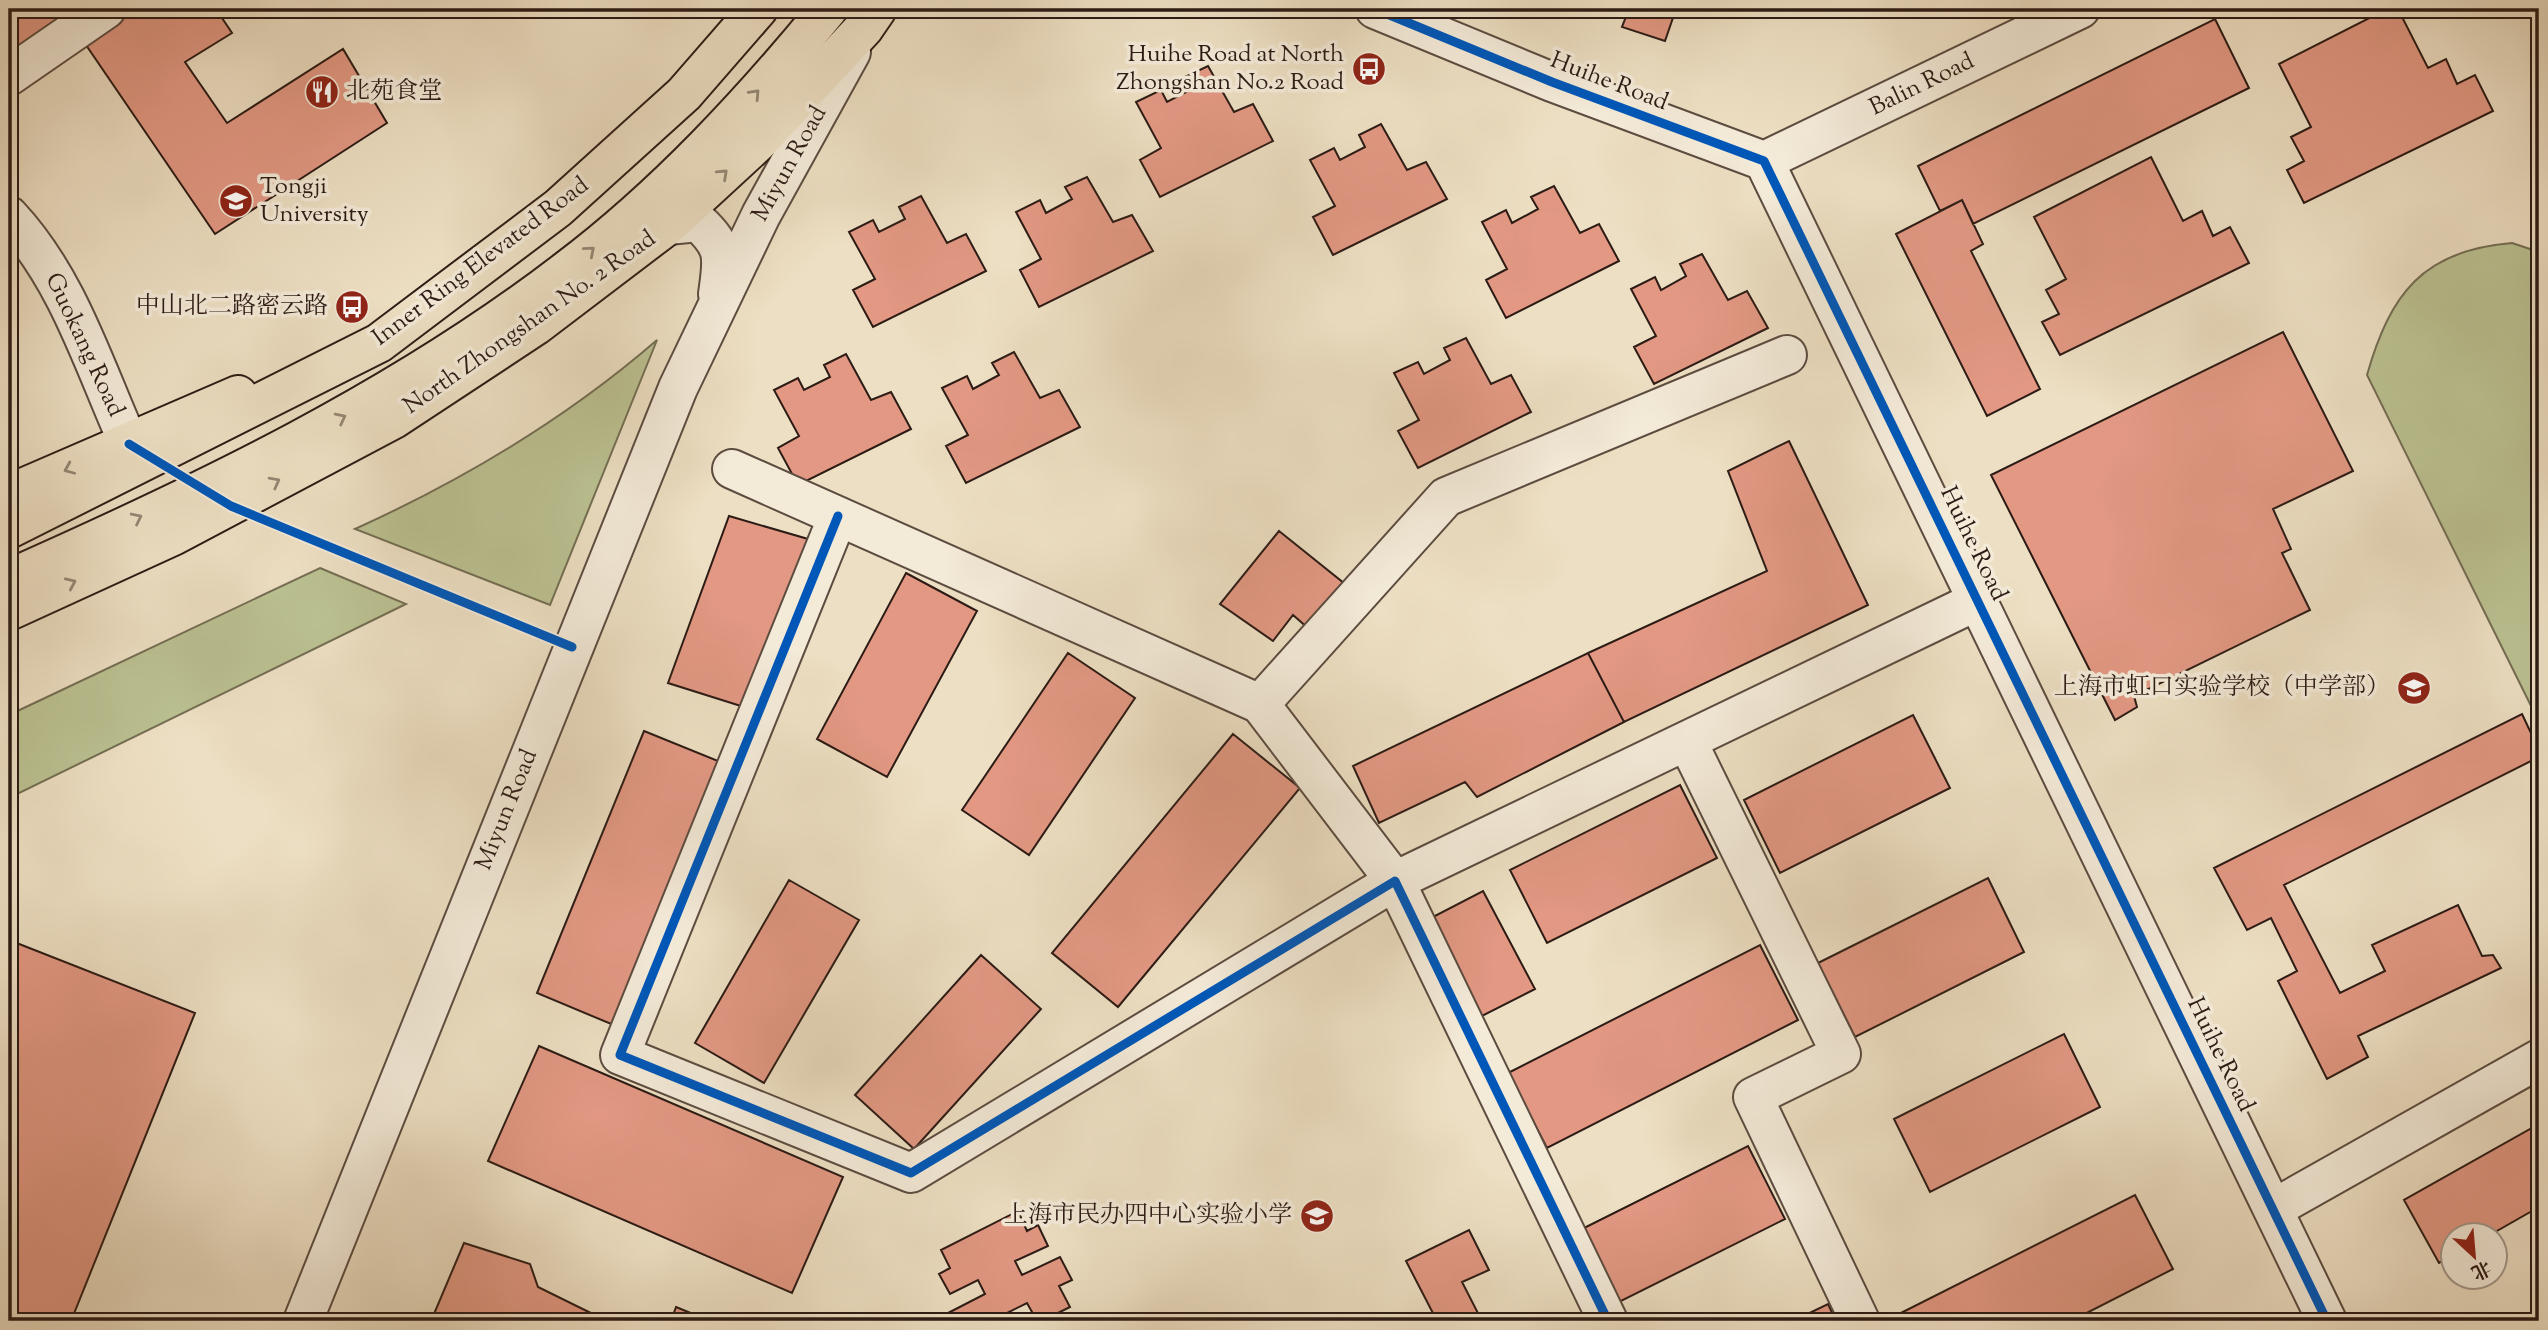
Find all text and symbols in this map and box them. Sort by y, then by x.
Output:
place label: Huihe Road at North Zhongshan No.2 Road [1116,38,1344,100]
street label: Huihe Road [1545,44,1673,120]
street label: Balin Road [1864,45,1981,125]
bus stop icon: Huihe Road at North Zhongshan No.2 Road [1350,50,1388,88]
restaurant icon: 北苑食堂 [303,73,341,111]
place label: 北苑食堂 [346,75,442,109]
one-way arrow [747,89,759,102]
street label: Miyun Road [744,99,836,228]
street label: Inner Ring Elevated Road [366,169,597,355]
place label: Tongji University [260,170,369,232]
one-way arrow [715,170,728,182]
school or university icon: Tongji University [217,182,255,220]
street label: North Zhongshan No. 2 Road [397,222,663,423]
one-way arrow [582,247,595,259]
street label: Guokang Road [36,267,132,423]
bus stop icon: 中山北二路密云路 [333,288,371,326]
place label: 中山北二路密云路 [136,290,328,324]
one-way arrow [334,412,346,426]
one-way arrow [63,460,75,474]
one-way arrow [268,477,280,491]
street label: Huihe Road [1931,481,2016,607]
one-way arrow [130,513,142,527]
one-way arrow [64,577,76,591]
school or university icon: 上海市虹口实验学校（中学部） [2395,669,2433,707]
place label: 上海市虹口实验学校（中学部） [2054,671,2390,705]
street label: Miyun Road [467,744,547,876]
street label: Huihe Road [2178,992,2263,1118]
school or university icon: 上海市民办四中心实验小学 [1298,1197,1336,1235]
place label: 上海市民办四中心实验小学 [1004,1199,1292,1233]
north arrow [2440,1222,2510,1292]
text: 北 [2466,1253,2495,1285]

